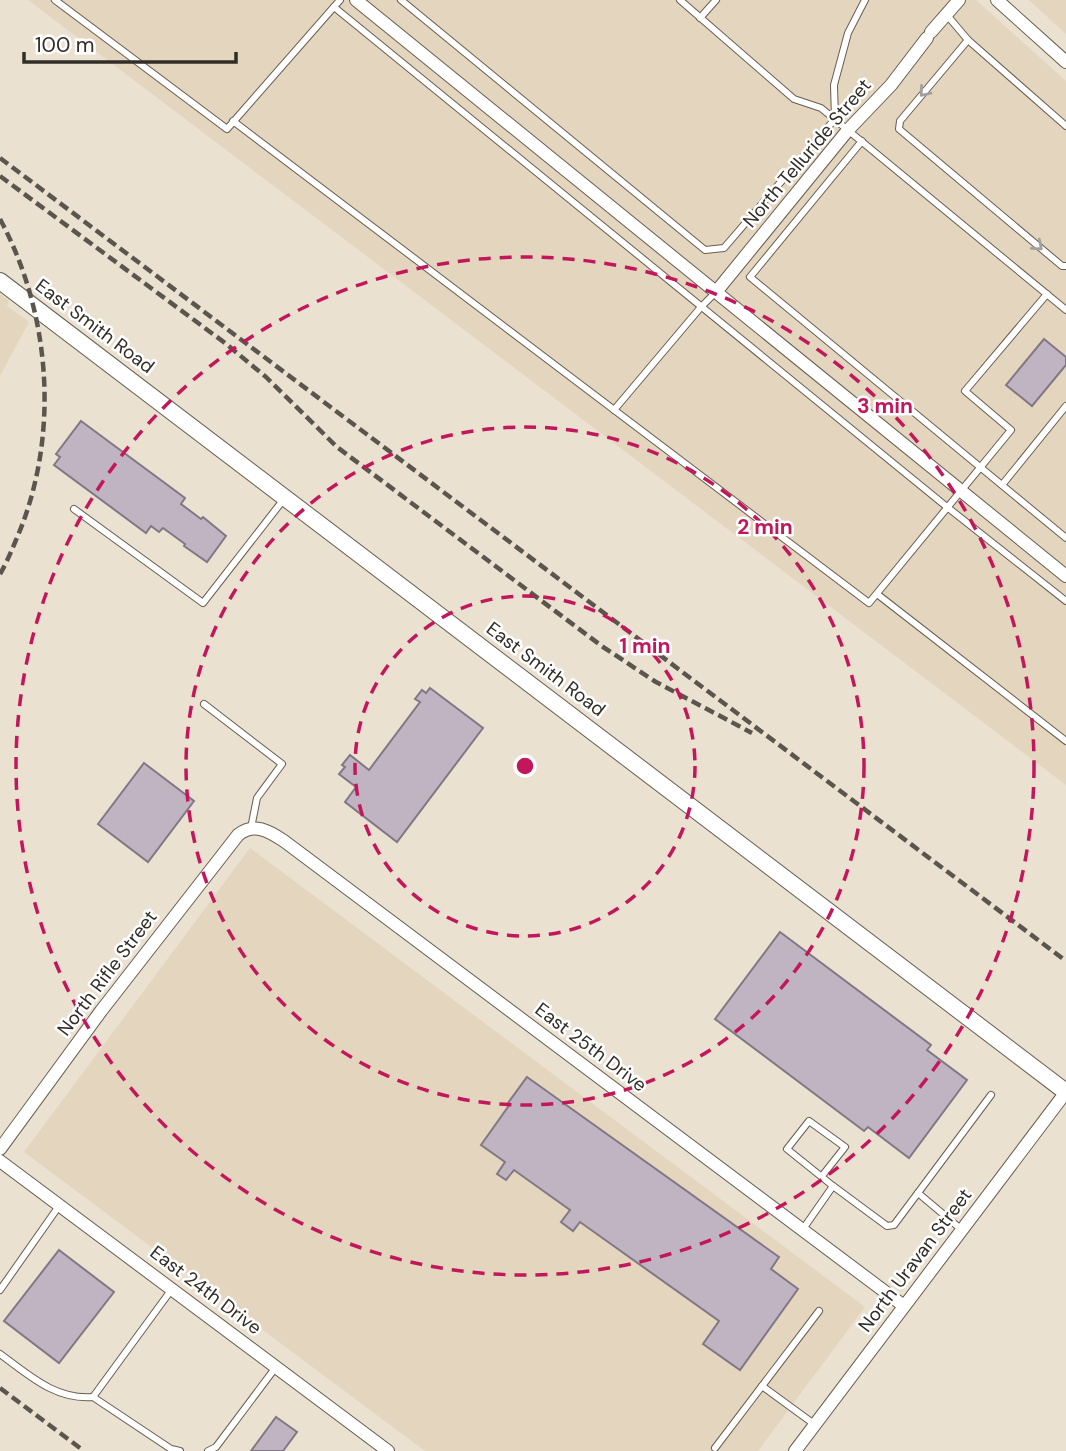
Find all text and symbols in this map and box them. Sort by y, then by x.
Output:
scale bar [24,21,236,65]
text: 100 m [35,31,95,59]
street label: North Telluride Street [737,73,877,233]
one-way arrow [920,84,932,97]
one-way arrow [1030,238,1043,250]
street label: East Smith Road [30,273,160,379]
text: 3 min [857,392,913,420]
text: 2 min [737,513,793,541]
street label: East Smith Road [481,616,611,722]
text: 1 min [619,632,671,660]
centre of rings [513,754,537,778]
street label: North Rifle Street [52,905,162,1041]
street label: East 25th Drive [530,997,652,1097]
street label: North Uravan Street [853,1183,977,1337]
street label: East 24th Drive [145,1240,267,1340]

